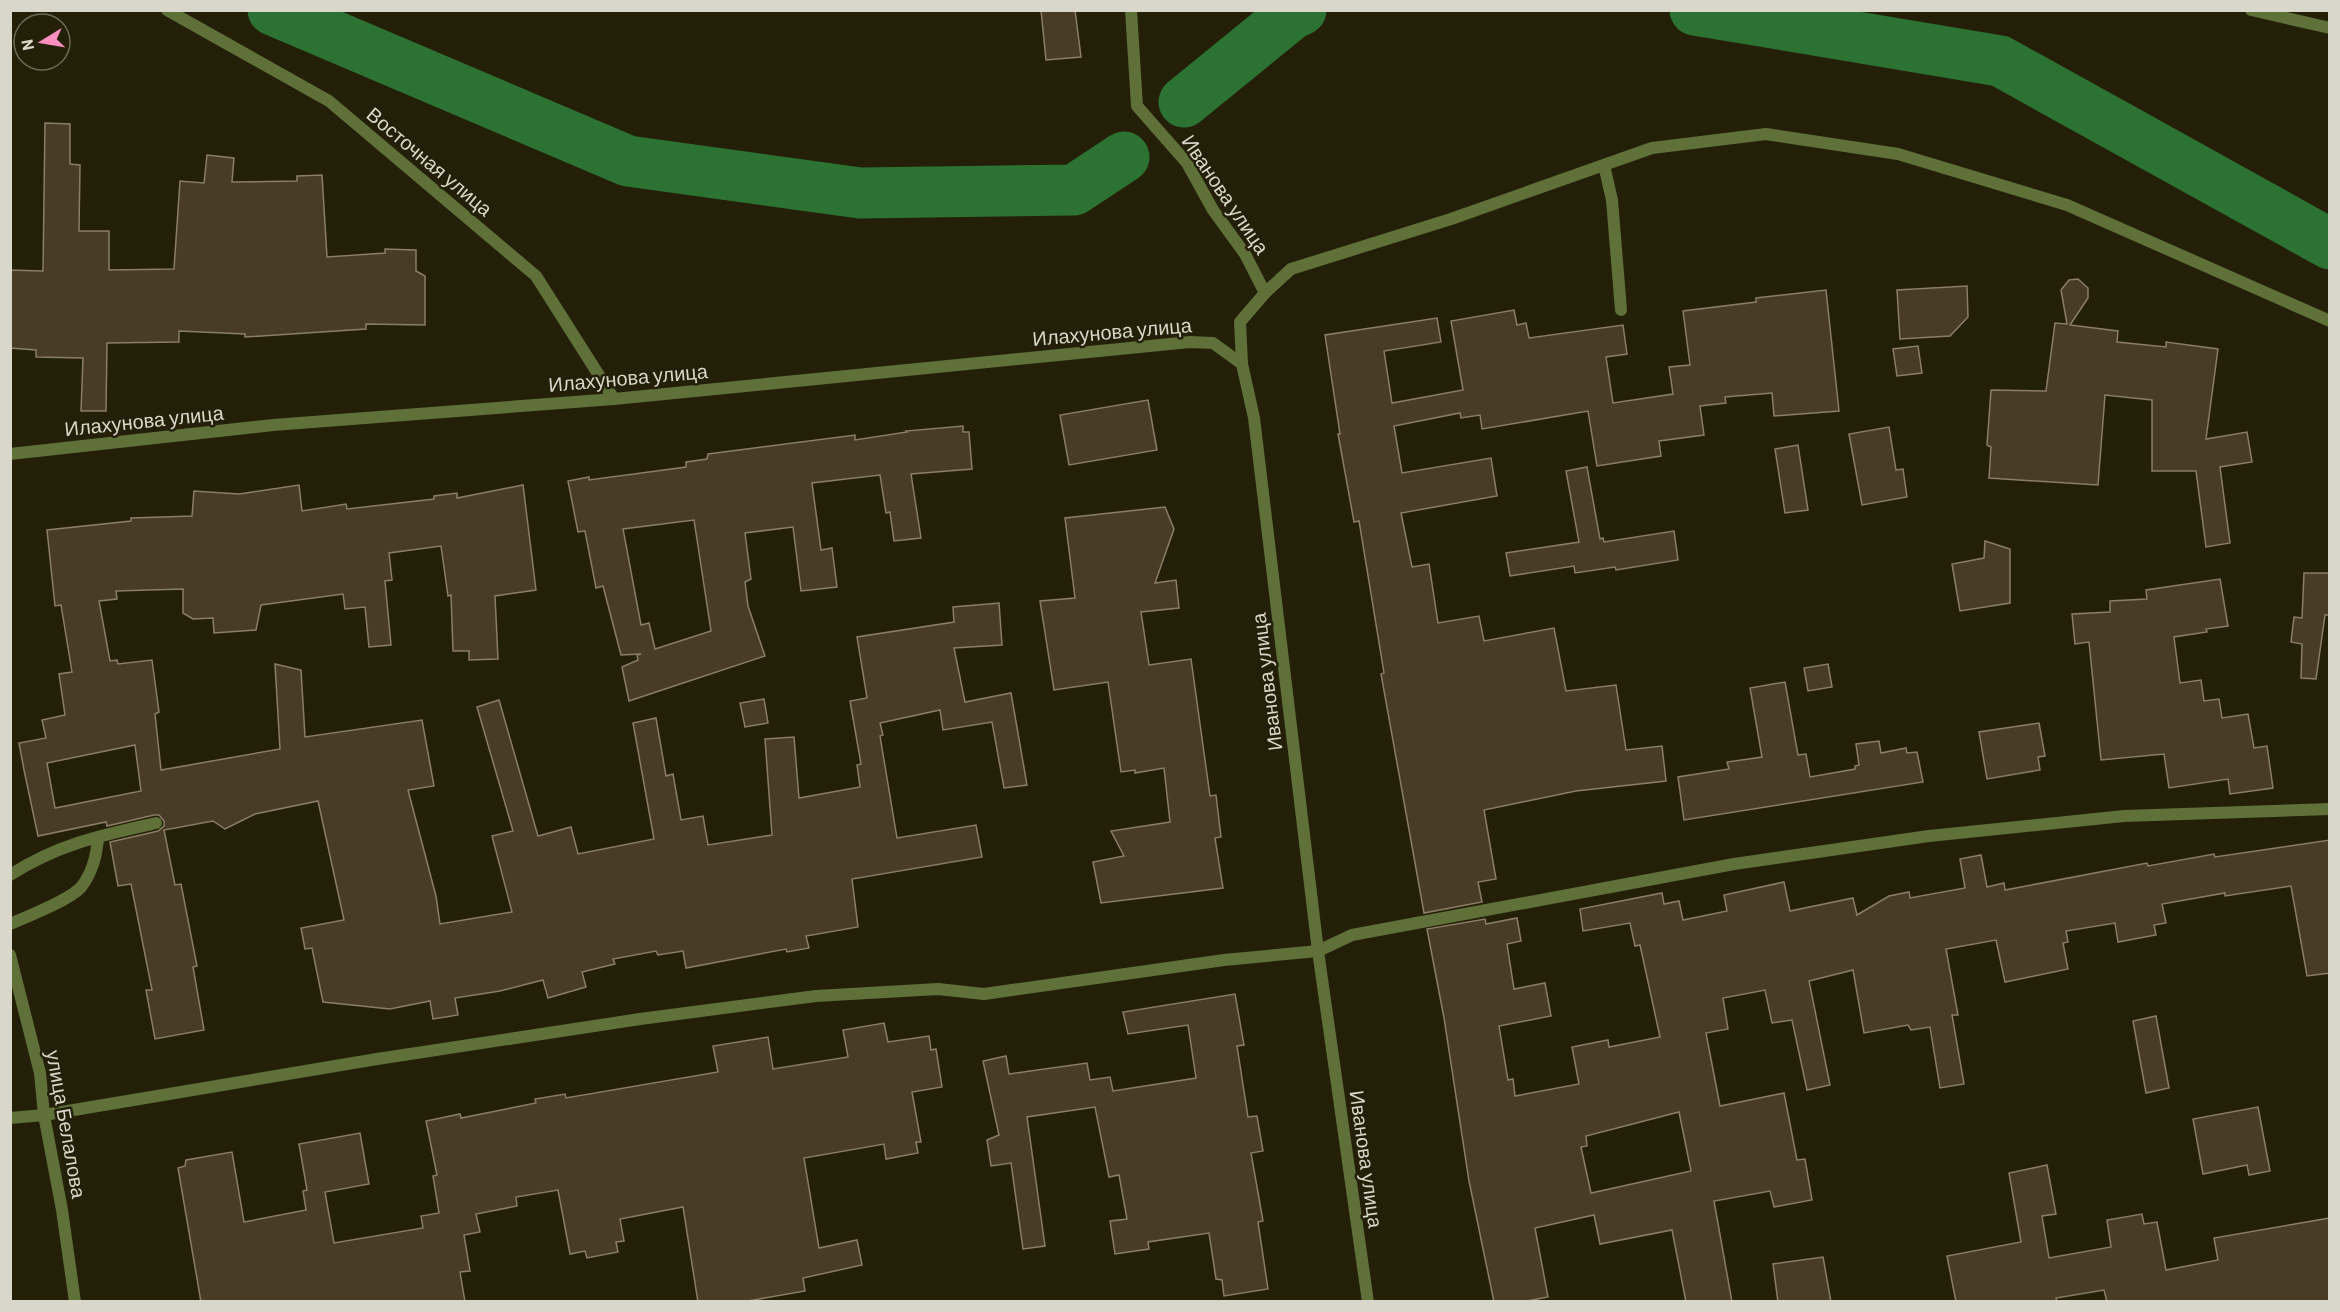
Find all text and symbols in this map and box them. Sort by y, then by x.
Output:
north arrow [12,12,72,72]
text: N [16,38,37,52]
street label: Восточная улица [362,102,498,221]
street label: Иванова улица [1177,130,1275,259]
street label: Илахунова улица [1031,312,1194,350]
street label: Илахунова улица [547,358,710,396]
street label: Илахунова улица [63,400,226,440]
street label: Иванова улица [1246,611,1286,752]
street label: улица Белалова [42,1048,92,1201]
street label: Иванова улица [1345,1089,1389,1230]

